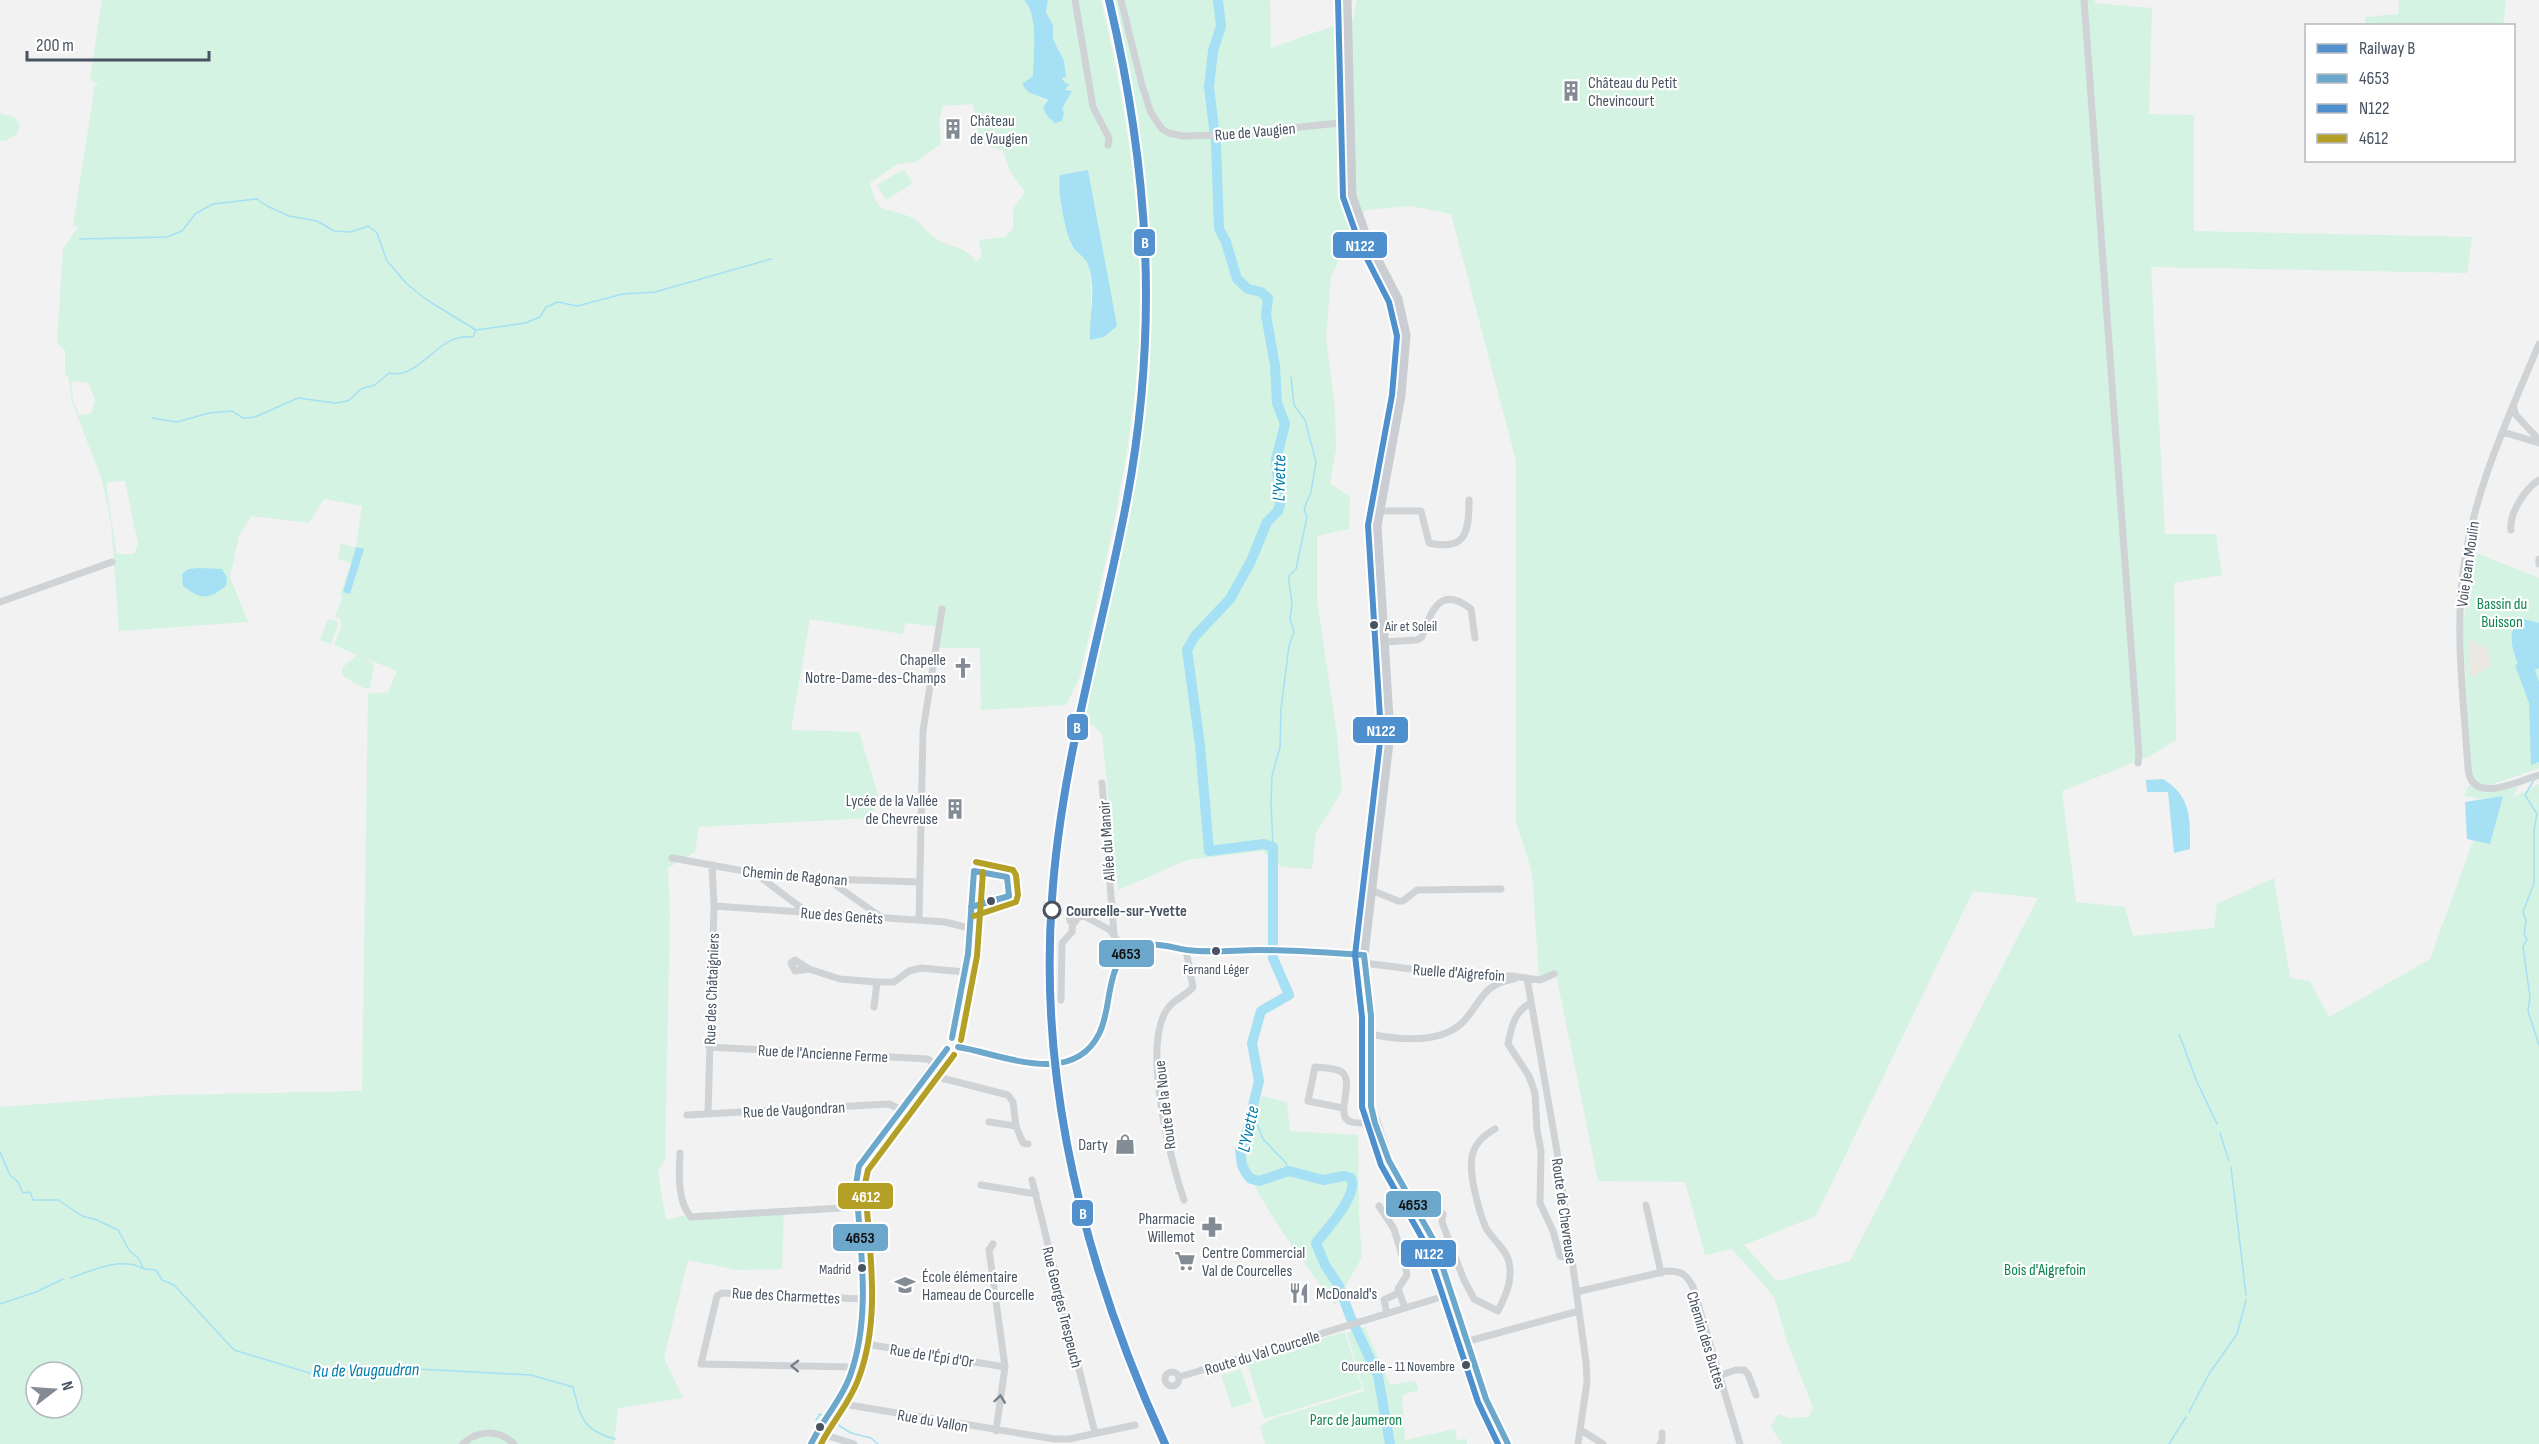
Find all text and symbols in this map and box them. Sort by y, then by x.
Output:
scale bar [27,24,208,62]
legend [2305,24,2515,162]
text: 200 m [36,35,74,56]
text: Railway B [2359,38,2415,59]
text: 4653 [2359,68,2389,89]
place label: Château du Petit Chevincourt [1588,74,1677,111]
building icon: Château du Petit Chevincourt [1559,79,1583,103]
text: N122 [2359,98,2390,119]
place label: Château de Vaugien [970,112,1028,149]
building icon: Château de Vaugien [941,117,965,141]
street label: Rue de Vaugien [1214,120,1296,145]
text: 4612 [2359,128,2388,149]
line badge: B [1133,228,1156,257]
line badge: N122 [1332,231,1388,259]
text: B [1141,234,1149,253]
text: N122 [1345,237,1375,256]
water label: L'Yvette [1269,455,1290,501]
street label: Voie Jean Moulin [2453,520,2484,608]
park label: Bassin du Buisson [2477,595,2527,632]
place label: Air et Soleil [1384,618,1437,635]
marker: Air et Soleil [1368,619,1380,631]
place label: Chapelle Notre-Dame-des-Champs [805,651,946,688]
church icon: Chapelle Notre-Dame-des-Champs [951,656,975,680]
line badge: B [1066,713,1089,741]
line badge: N122 [1352,716,1409,744]
text: B [1073,719,1081,738]
text: N122 [1366,722,1396,741]
place label: Lycée de la Vallée de Chevreuse [846,792,938,829]
building icon: Lycée de la Vallée de Chevreuse [943,797,967,821]
street label: Allée du Manoir [1095,799,1120,883]
street label: Chemin de Ragonan [741,862,848,891]
unlabelled marker [985,895,997,907]
marker: Courcelle-sur-Yvette [1043,901,1061,919]
place label: Courcelle-sur-Yvette [1066,902,1187,921]
street label: Rue des Genêts [800,904,884,929]
street label: Rue des Châtaigniers [701,933,724,1045]
line badge: 4653 [1098,939,1155,968]
text: 4653 [1111,945,1141,964]
marker: Fernand Léger [1210,945,1222,957]
place label: Fernand Léger [1183,961,1249,978]
street label: Ruelle d'Aigrefoin [1412,961,1506,986]
street label: Rue de l'Ancienne Ferme [757,1042,888,1067]
street label: Route de la Noue [1151,1059,1180,1150]
street label: Rue de Vaugondran [743,1098,846,1123]
water label: L'Yvette [1233,1104,1264,1154]
shop icon: Darty [1113,1132,1137,1156]
place label: Darty [1078,1136,1108,1155]
street label: Route de Chevreuse [1547,1157,1580,1265]
line badge: 4612 [837,1182,894,1210]
text: 4612 [852,1188,880,1207]
line badge: 4653 [1385,1190,1442,1218]
text: 4653 [1398,1196,1428,1215]
line badge: B [1071,1199,1094,1227]
text: B [1079,1205,1087,1224]
place label: Pharmacie Willemot [1138,1210,1195,1247]
pharmacy icon: Pharmacie Willemot [1200,1215,1224,1239]
line badge: 4653 [832,1223,889,1252]
text: 4653 [845,1229,875,1248]
line badge: N122 [1400,1239,1457,1268]
place label: Centre Commercial Val de Courcelles [1202,1244,1305,1281]
street label: Rue Georges Trespeuch [1037,1245,1086,1370]
text: N122 [1414,1245,1444,1264]
supermarket icon: Centre Commercial Val de Courcelles [1173,1249,1197,1273]
place label: Madrid [819,1261,851,1278]
park label: Bois d'Aigrefoin [2004,1261,2086,1280]
marker: Madrid [856,1262,868,1274]
place label: École élémentaire Hameau de Courcelle [922,1268,1034,1305]
school or university icon: École élémentaire Hameau de Courcelle [893,1273,917,1297]
restaurant icon: McDonald's [1287,1281,1311,1305]
street label: Rue des Charmettes [731,1284,841,1309]
place label: McDonald's [1316,1285,1378,1304]
street label: Chemin des Buttes [1682,1290,1729,1392]
street label: Route du Val Courcelle [1203,1327,1322,1380]
street label: Rue de l'Épi d'Or [889,1340,975,1373]
place label: Courcelle - 11 Novembre [1341,1358,1455,1375]
water label: Ru de Vaugaudran [313,1359,420,1382]
marker: Courcelle - 11 Novembre [1460,1359,1472,1371]
north arrow [24,1360,84,1420]
one-way arrow [790,1360,799,1373]
text: N [57,1379,77,1393]
one-way arrow [994,1394,1006,1404]
street label: Rue du Vallon [896,1406,969,1437]
park label: Parc de Jaumeron [1310,1411,1402,1430]
unlabelled marker [814,1421,826,1433]

